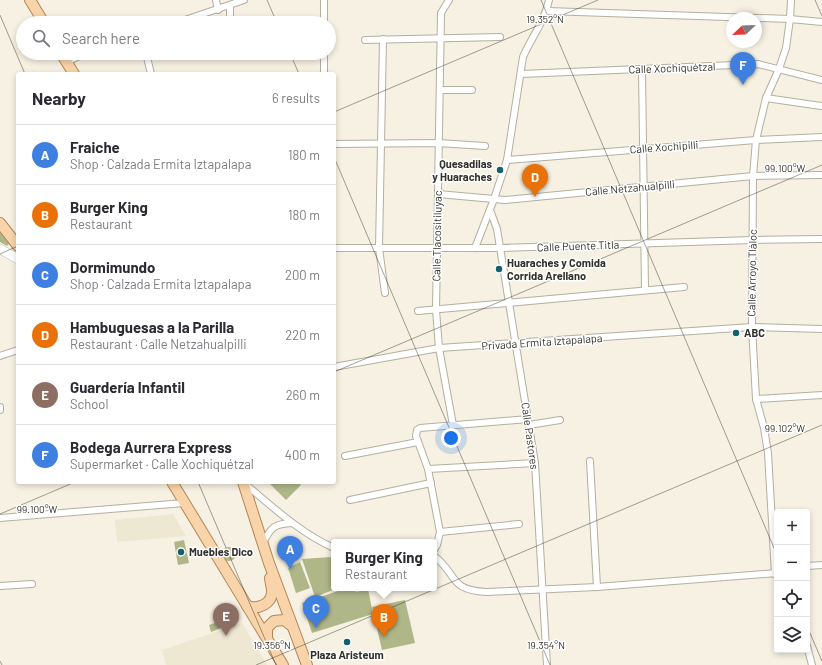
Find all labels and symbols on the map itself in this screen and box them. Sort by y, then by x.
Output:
north arrow [726,12,762,48]
text: 19.352°N [526,13,564,25]
pin: F [730,52,756,85]
street label: Calle Xochiquétzal [628,59,716,76]
street label: Calle Xochipilli [629,138,699,155]
place label: Quesadilas y Huaraches [432,157,492,183]
text: 99.100°W [765,162,806,174]
pin: D [522,164,548,197]
marker: Quesadilas y Huaraches [495,165,505,175]
street label: Calle Netzahualpilli [585,177,675,198]
street label: Calle Tlacositiluyac [429,190,444,282]
street label: Calle Arroyo Tláloc [744,229,759,317]
street label: Calle Puente Titla [537,238,619,253]
place label: Huaraches y Comida Corrida Arellano [507,256,606,282]
marker: Huaraches y Comida Corrida Arellano [494,264,504,274]
place label: ABC [744,326,765,339]
marker: ABC [731,328,741,338]
street label: Privada Ermita Iztapalapa [481,331,603,352]
street label: Calle Pastores [519,402,542,470]
text: 99.102°W [765,422,805,434]
your location [441,428,461,448]
text: 99.100°W [17,503,58,515]
pin: A [277,536,303,569]
place label: Muebles Dico [189,545,253,558]
marker: Muebles Dico [176,547,186,557]
pin: C [303,595,329,628]
pin: E [213,603,239,636]
pin: B [371,604,397,637]
marker: Plaza Aristeum [342,637,352,647]
text: 19.356°N [253,639,291,651]
text: 19.354°N [527,639,565,651]
place label: Plaza Aristeum [310,648,384,661]

